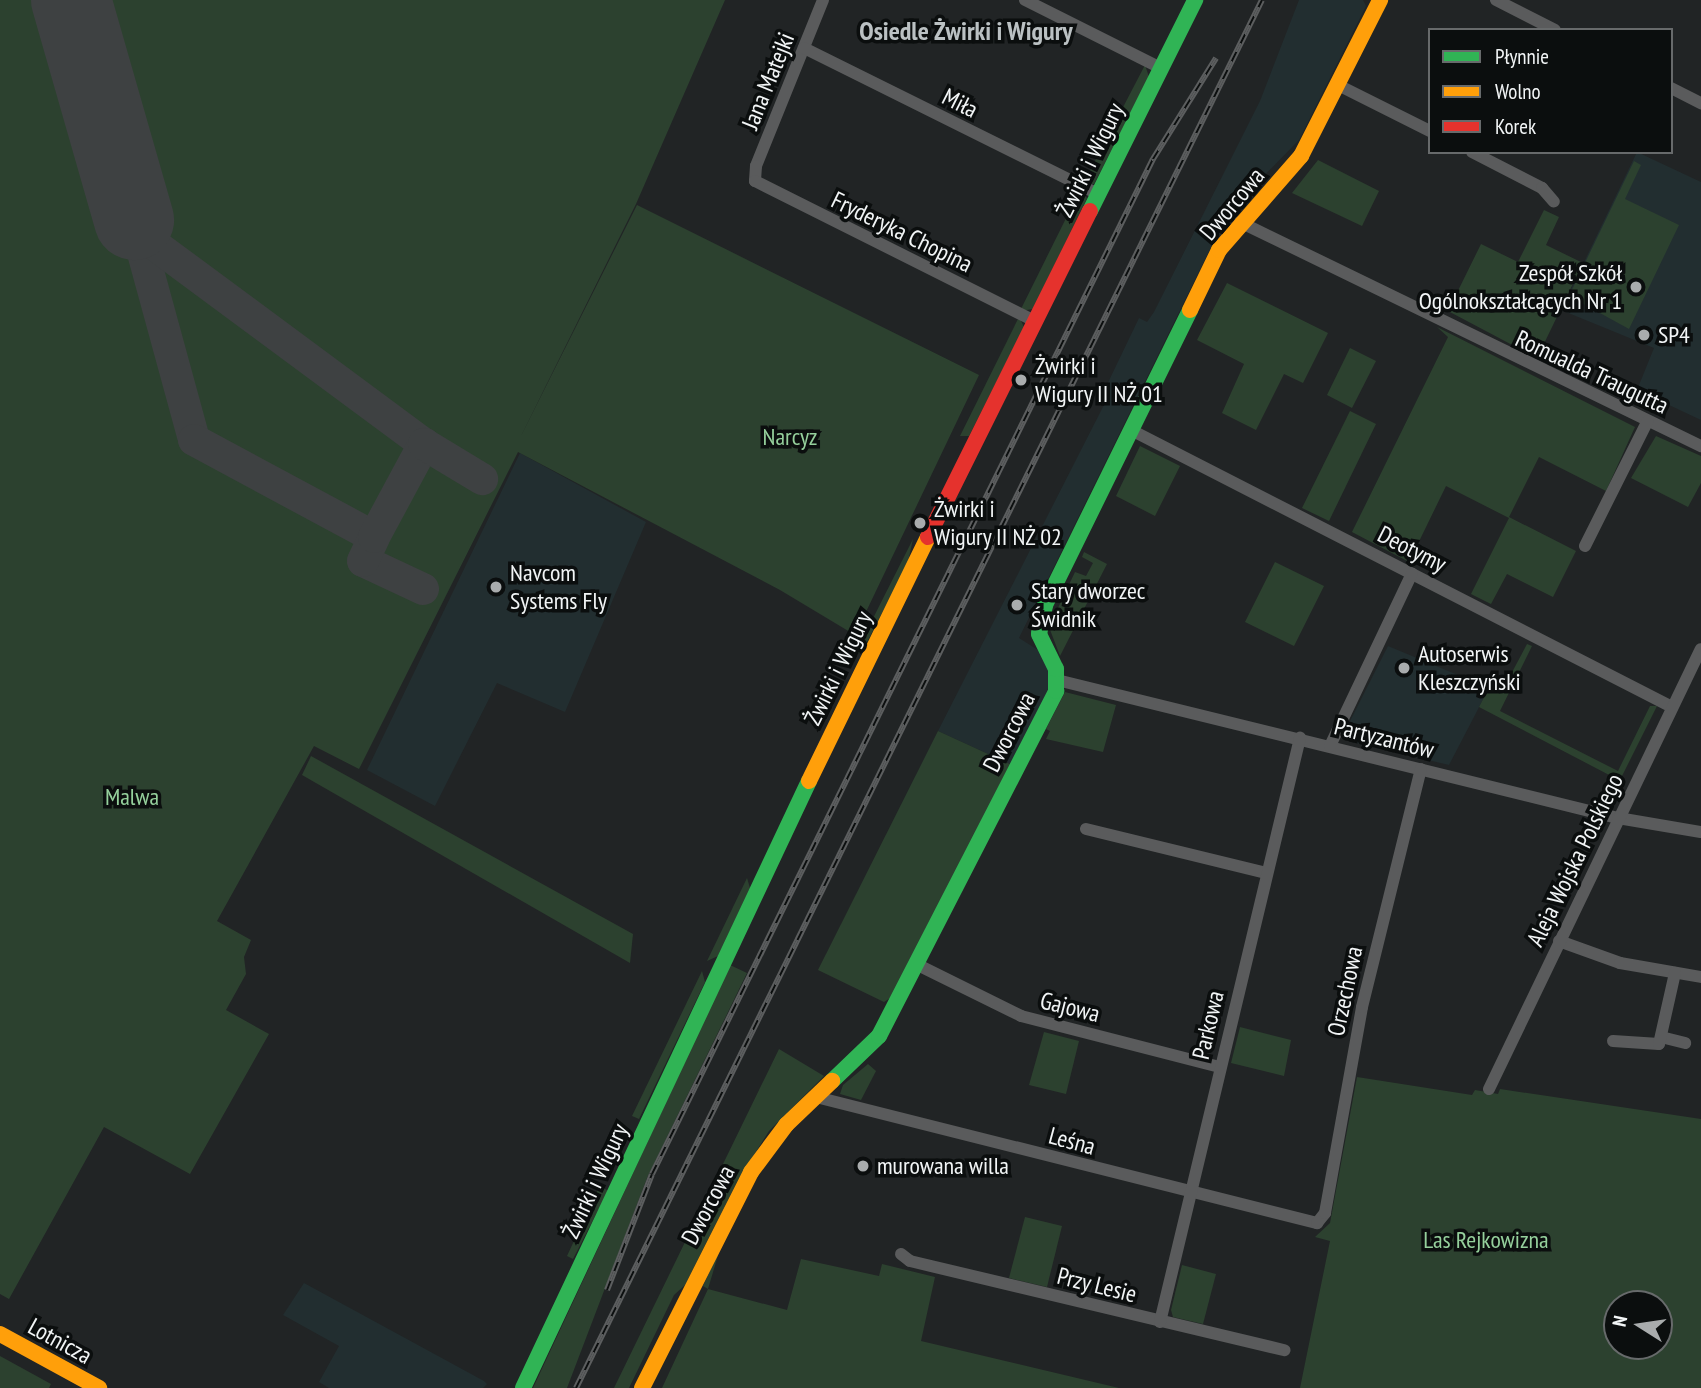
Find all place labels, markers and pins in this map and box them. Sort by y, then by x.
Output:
place label: Zespół Szkół Ogólnokształcących Nr 1 [1419,259,1622,315]
marker: Zespół Szkół Ogólnokształcących Nr 1 [1628,279,1644,295]
place label: SP4 [1658,321,1690,349]
marker: SP4 [1636,327,1652,343]
place label: Żwirki i Wigury II NŻ 01 [1035,352,1164,408]
marker: Żwirki i Wigury II NŻ 01 [1013,372,1029,388]
place label: Żwirki i Wigury II NŻ 02 [934,495,1063,551]
marker: Żwirki i Wigury II NŻ 02 [912,515,928,531]
place label: Navcom Systems Fly [510,559,607,615]
place label: Stary dworzec Świdnik [1031,577,1146,633]
marker: Navcom Systems Fly [488,579,504,595]
marker: Stary dworzec Świdnik [1009,597,1025,613]
place label: Autoserwis Kleszczyński [1418,640,1521,696]
marker: Autoserwis Kleszczyński [1396,660,1412,676]
place label: murowana willa [877,1152,1009,1180]
marker: murowana willa [855,1158,871,1174]

